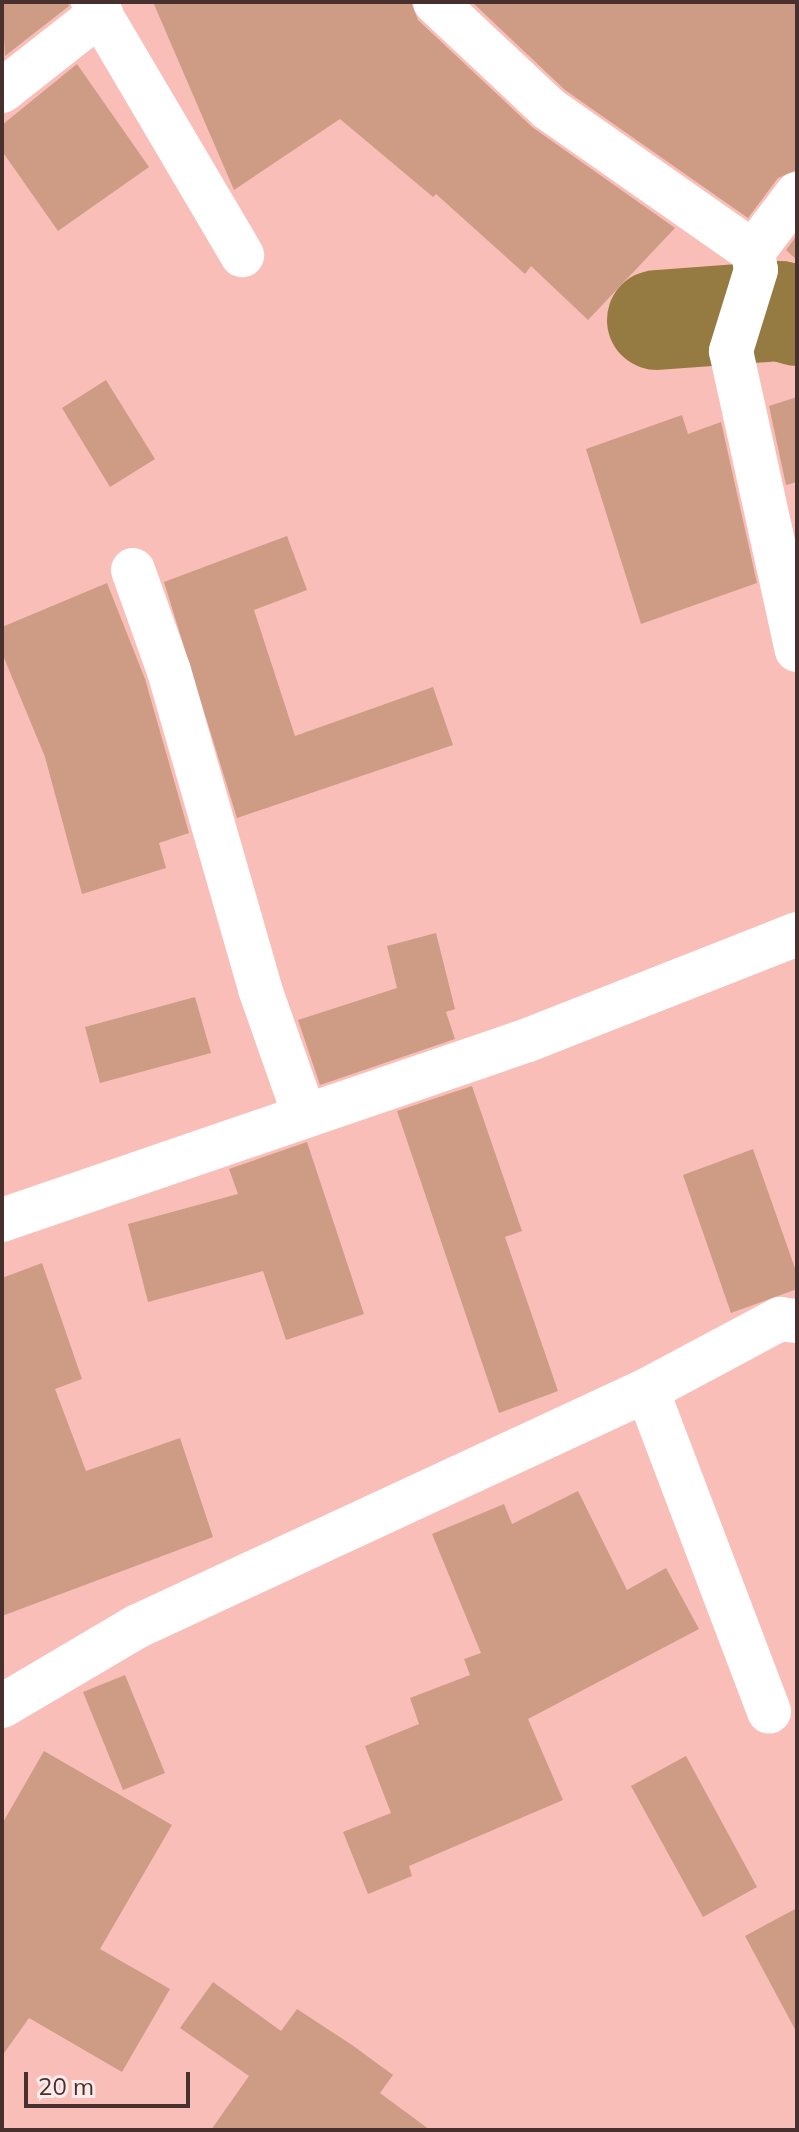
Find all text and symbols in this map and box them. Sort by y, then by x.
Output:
scale bar [28,2056,194,2106]
text: 20 m [38,2071,94,2101]

